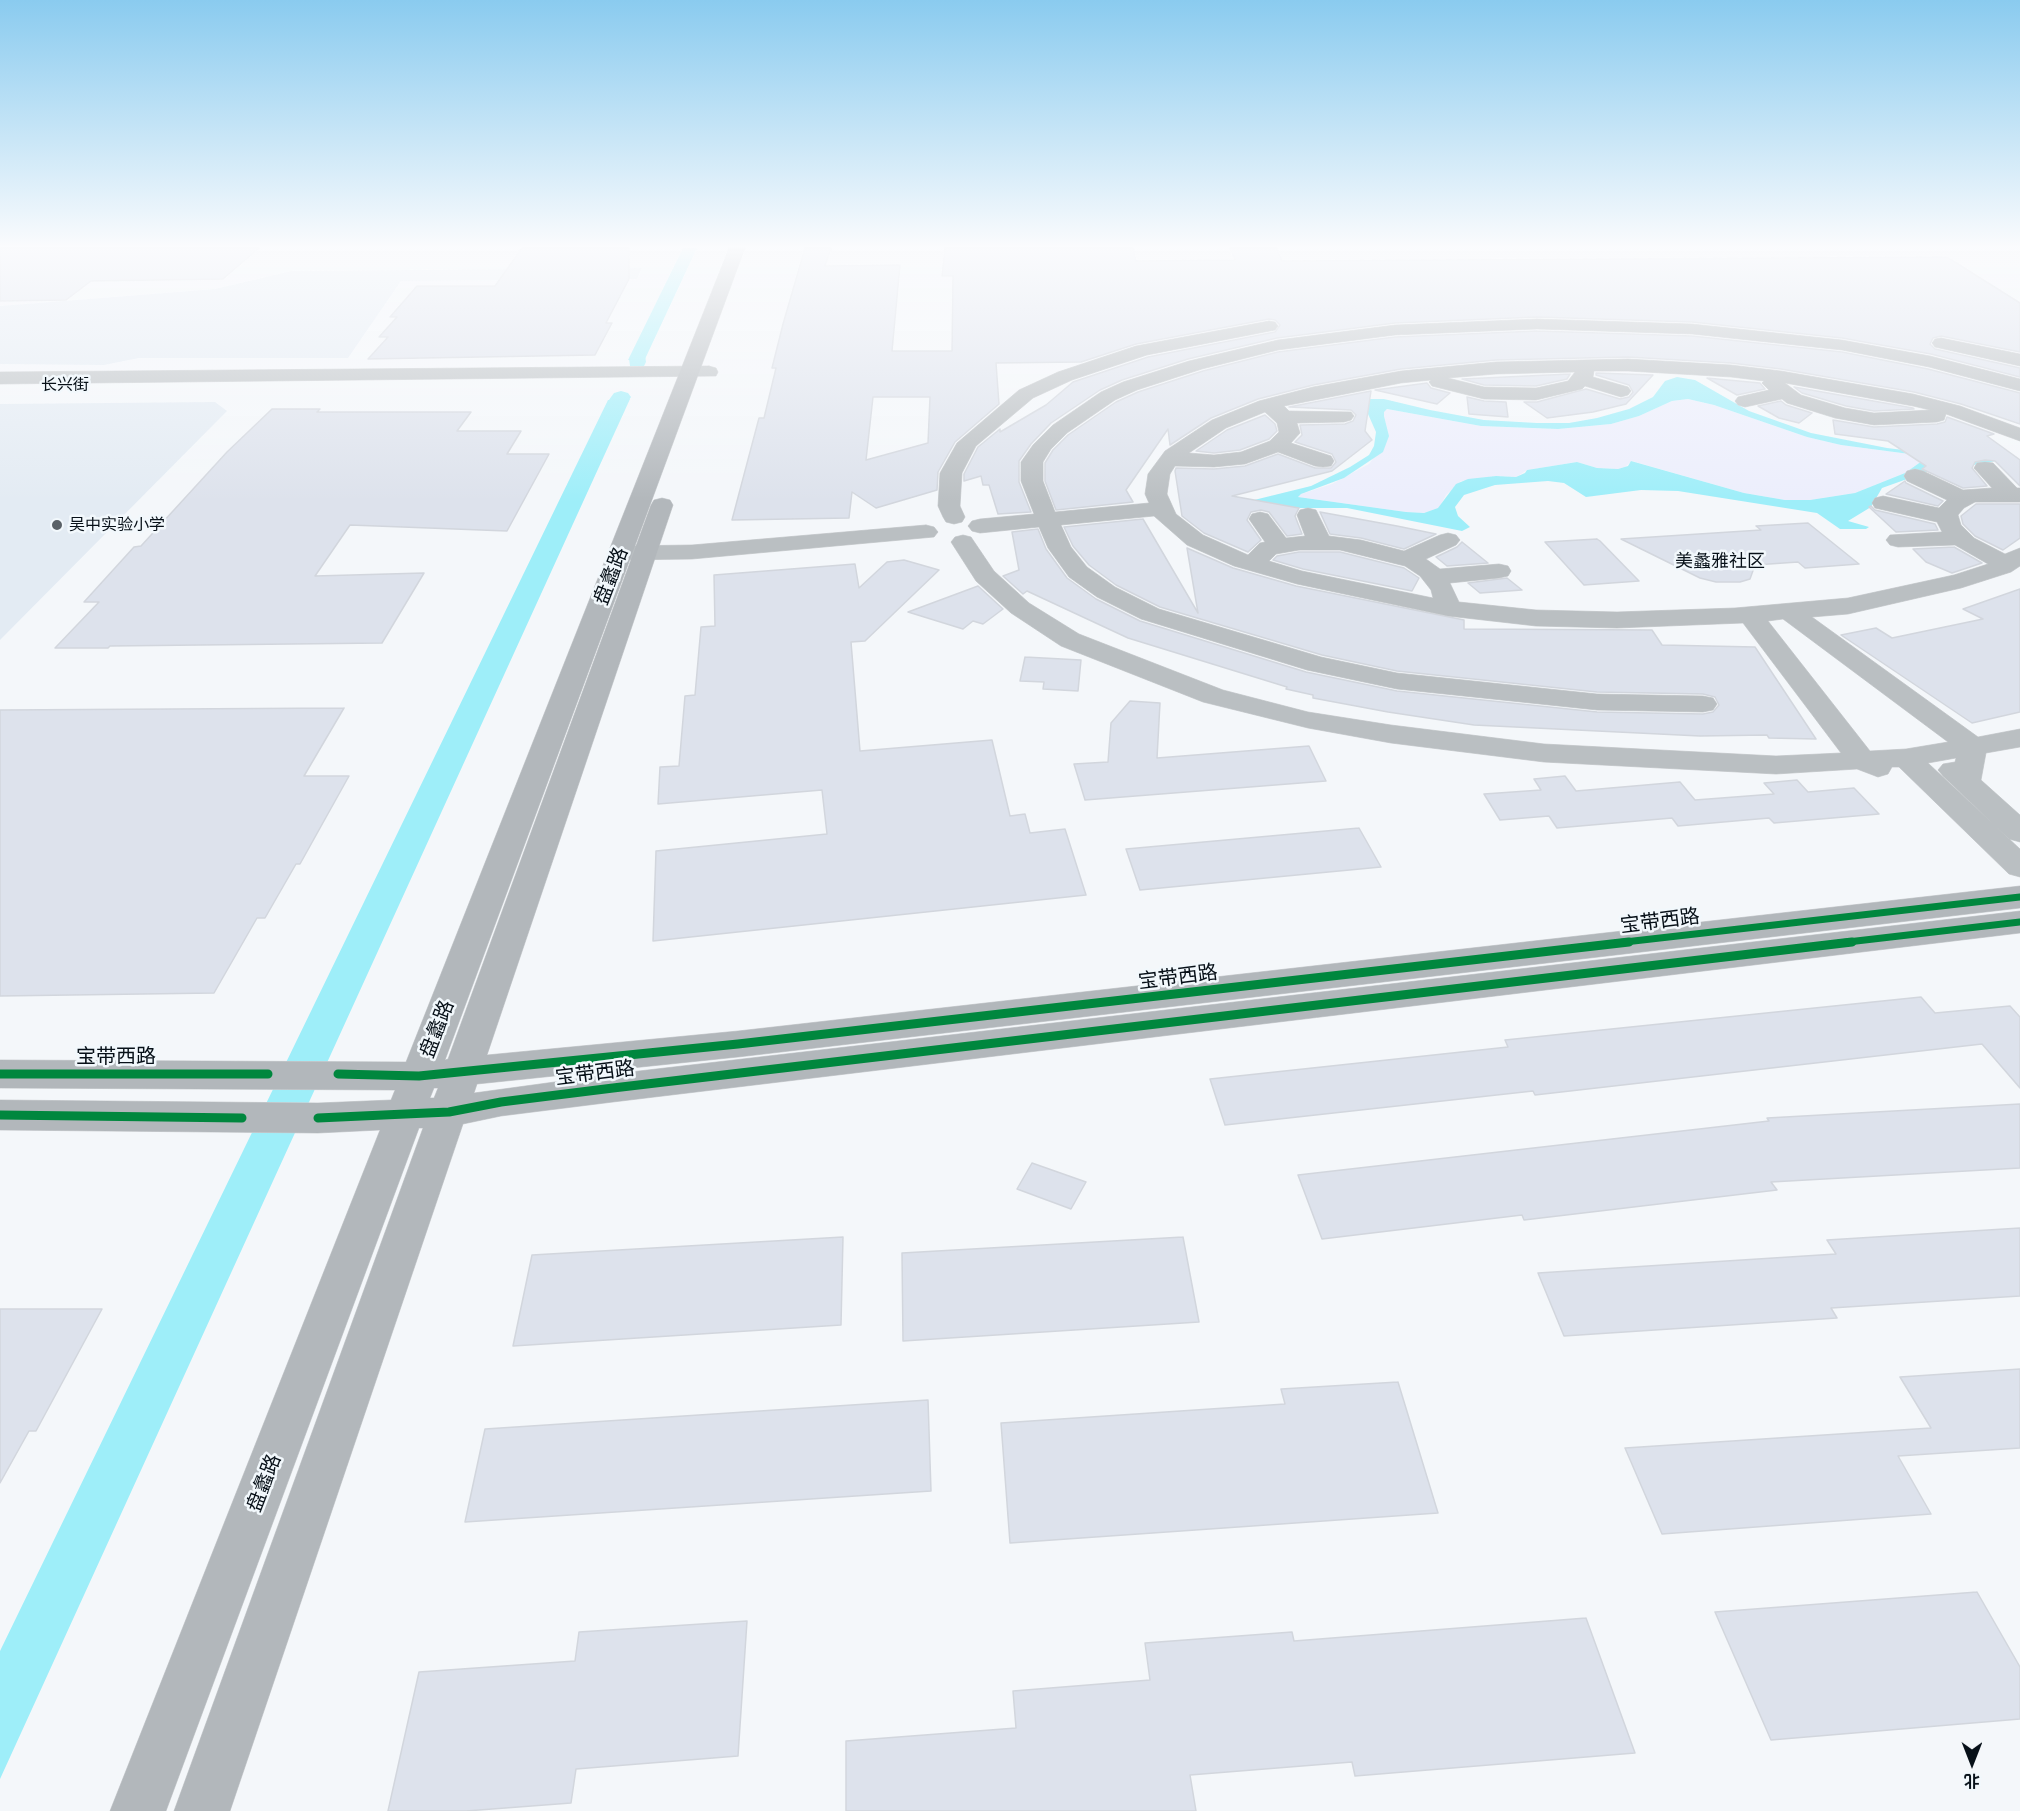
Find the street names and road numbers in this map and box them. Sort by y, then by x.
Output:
street label: 长兴街 [41,375,89,395]
street label: 盘蠡路 [589,544,633,608]
street label: 宝带西路 [1619,904,1701,938]
street label: 宝带西路 [1137,960,1219,994]
street label: 盘蠡路 [415,997,459,1061]
street label: 宝带西路 [76,1045,156,1069]
street label: 宝带西路 [554,1056,636,1090]
street label: 盘蠡路 [242,1451,286,1515]

